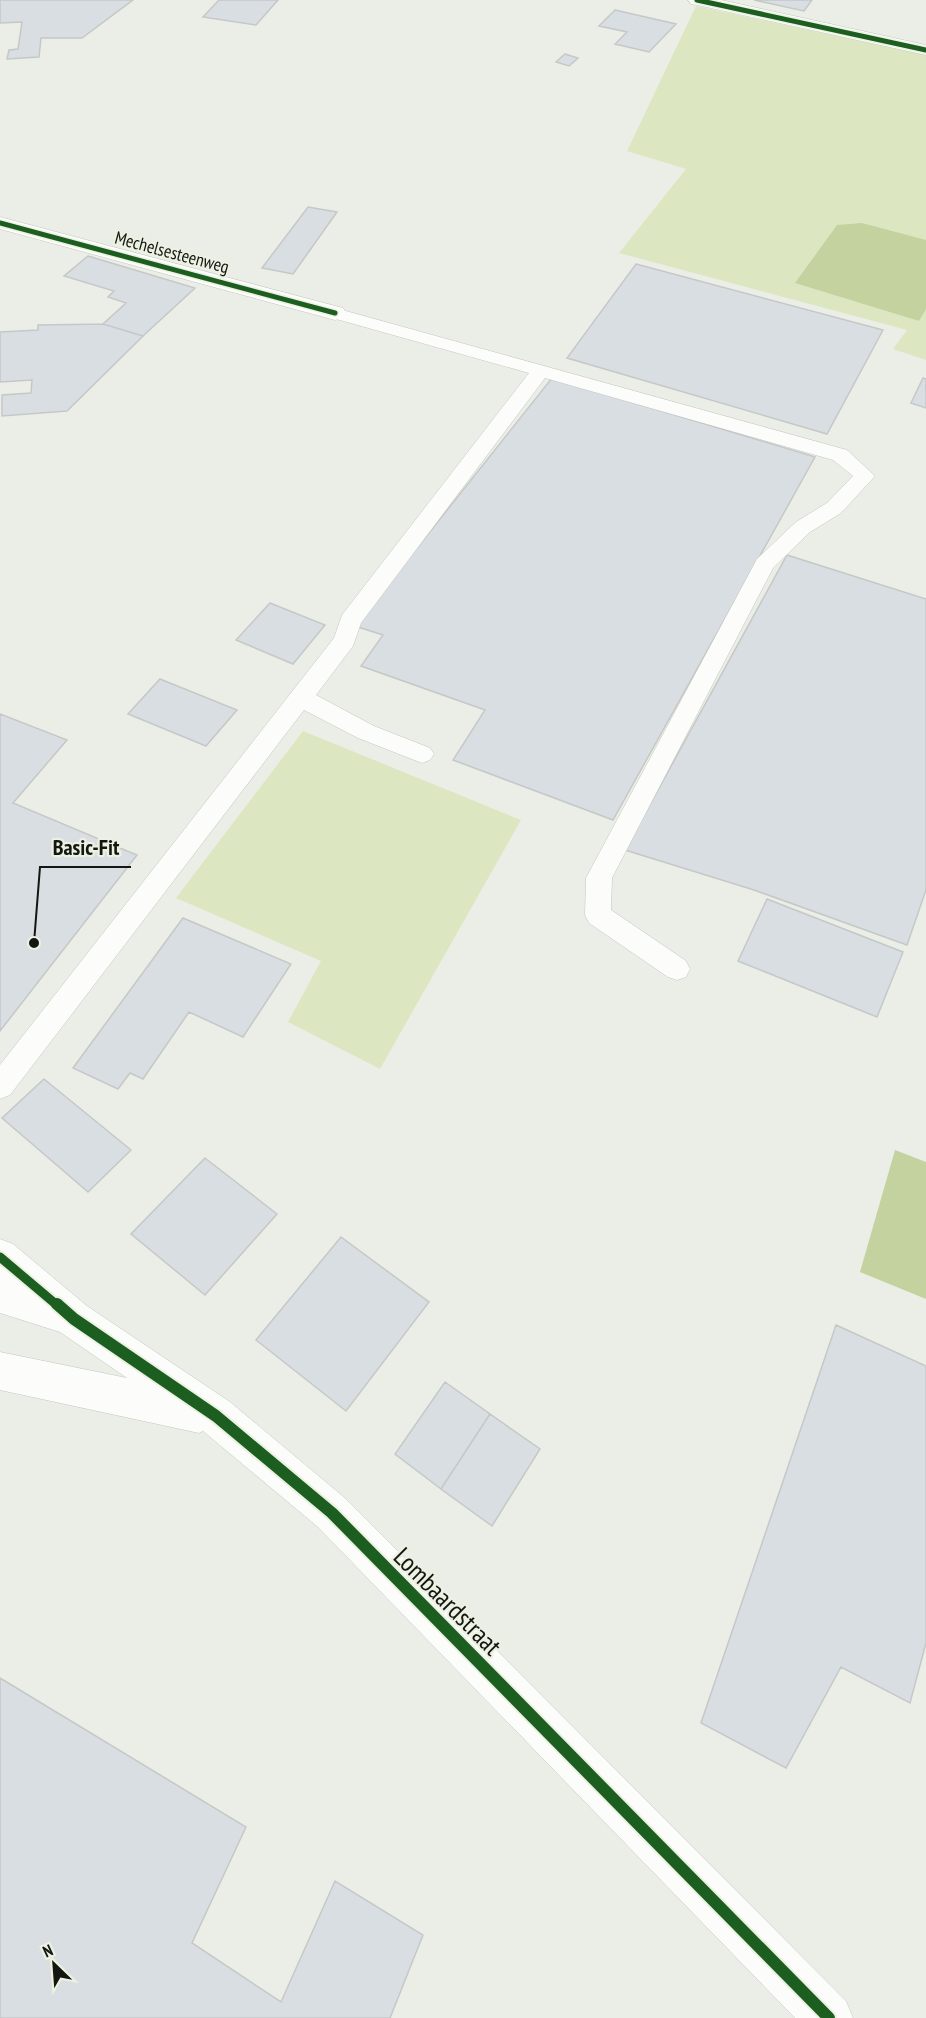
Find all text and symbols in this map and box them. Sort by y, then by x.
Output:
street label: Mechelsesteenweg [112,226,232,278]
callout: Basic-Fit [40,827,131,867]
text: Basic-Fit [53,833,120,861]
street label: Lombaardstraat [387,1540,509,1662]
north arrow [24,1934,84,1994]
text: N [40,1940,56,1961]

